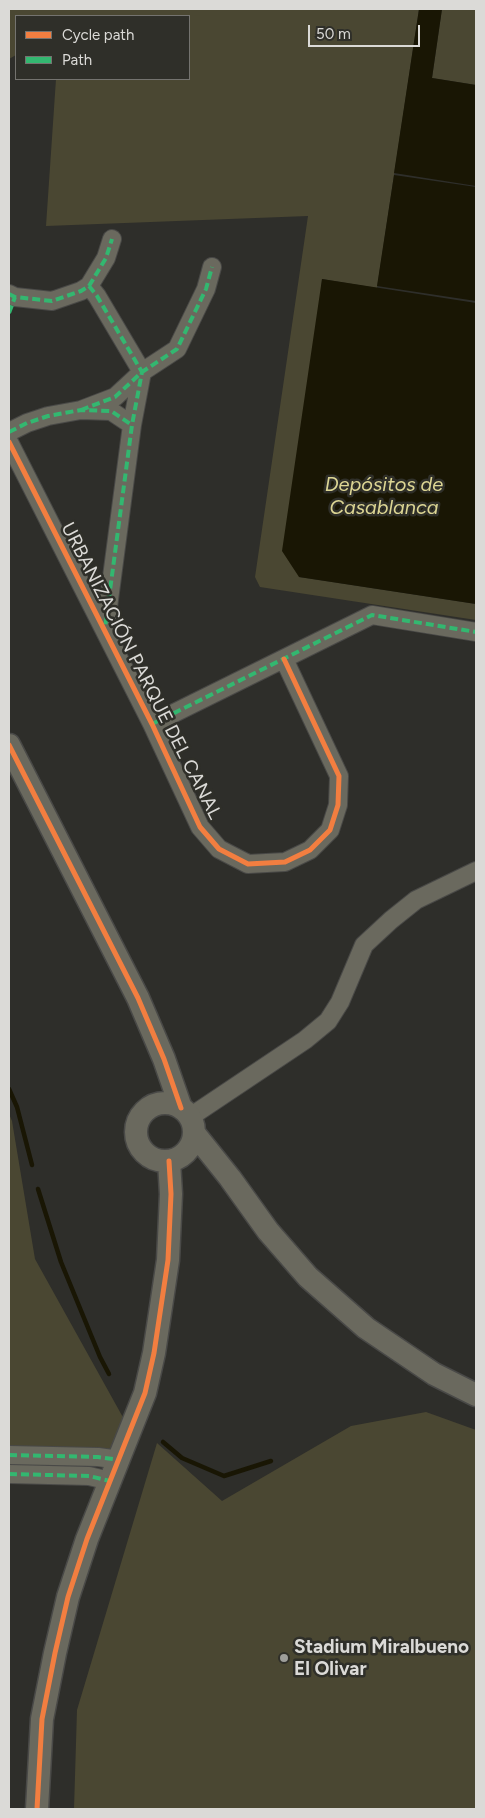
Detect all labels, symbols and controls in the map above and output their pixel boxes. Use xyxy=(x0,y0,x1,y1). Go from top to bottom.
legend xyxy=(15,15,190,80)
scale bar xyxy=(310,15,422,47)
text: 50 m xyxy=(316,25,351,43)
text: Cycle path xyxy=(62,26,134,44)
text: Path xyxy=(62,51,92,69)
water label: Depósitos de Casablanca xyxy=(325,473,443,520)
street label: URBANIZACIÓN PARQUE DEL CANAL xyxy=(56,519,226,823)
place label: Stadium Miralbueno El Olivar xyxy=(294,1636,469,1680)
marker: Stadium Miralbueno El Olivar xyxy=(278,1652,290,1664)

